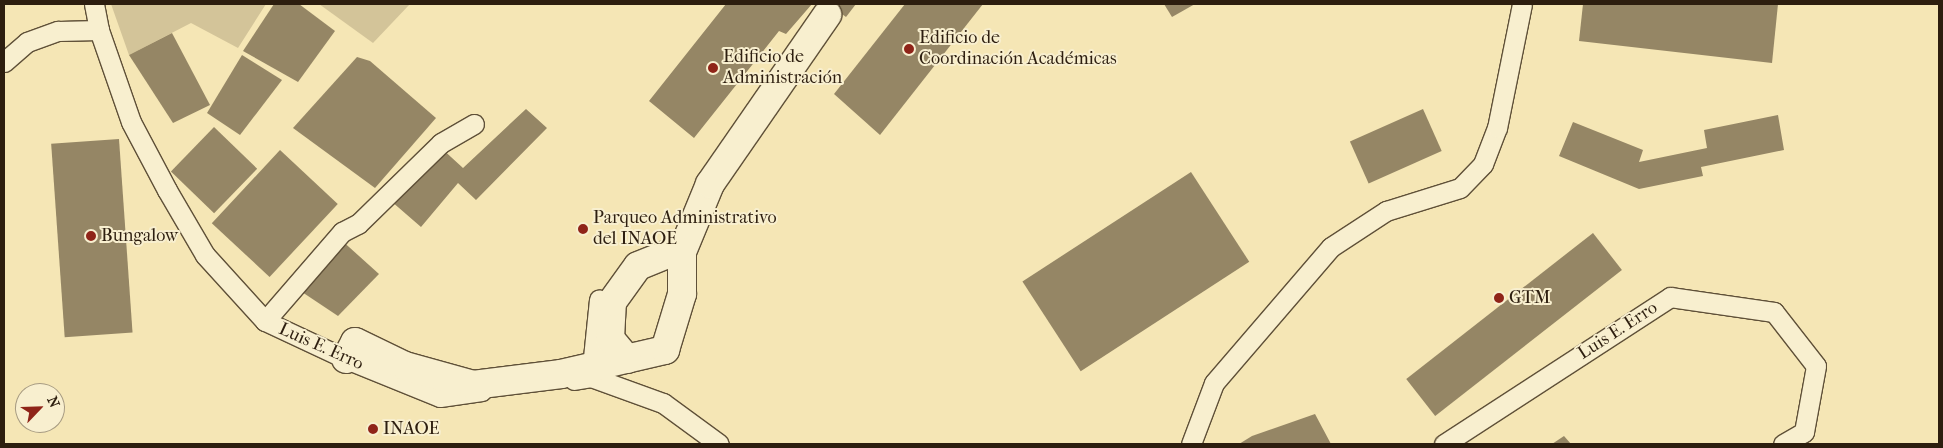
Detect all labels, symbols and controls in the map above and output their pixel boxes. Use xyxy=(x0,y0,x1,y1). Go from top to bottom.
place label: Edificio de Coordinación Académicas xyxy=(919,28,1117,70)
marker: Edificio de Coordinación Académicas xyxy=(903,43,915,55)
place label: Edificio de Administración xyxy=(723,47,842,90)
marker: Edificio de Administración xyxy=(707,62,719,74)
place label: Parqueo Administrativo del INAOE xyxy=(593,208,777,250)
marker: Parqueo Administrativo del INAOE xyxy=(577,223,589,235)
place label: Bungalow xyxy=(101,225,178,247)
marker: Bungalow xyxy=(85,230,97,242)
place label: GTM xyxy=(1509,287,1550,309)
marker: GTM xyxy=(1493,292,1505,304)
street label: Luis E. Erro xyxy=(1574,297,1662,365)
street label: Luis E. Erro xyxy=(275,319,367,375)
north arrow xyxy=(15,383,65,433)
text: N xyxy=(43,394,63,410)
place label: INAOE xyxy=(383,418,440,440)
marker: INAOE xyxy=(367,423,379,435)

